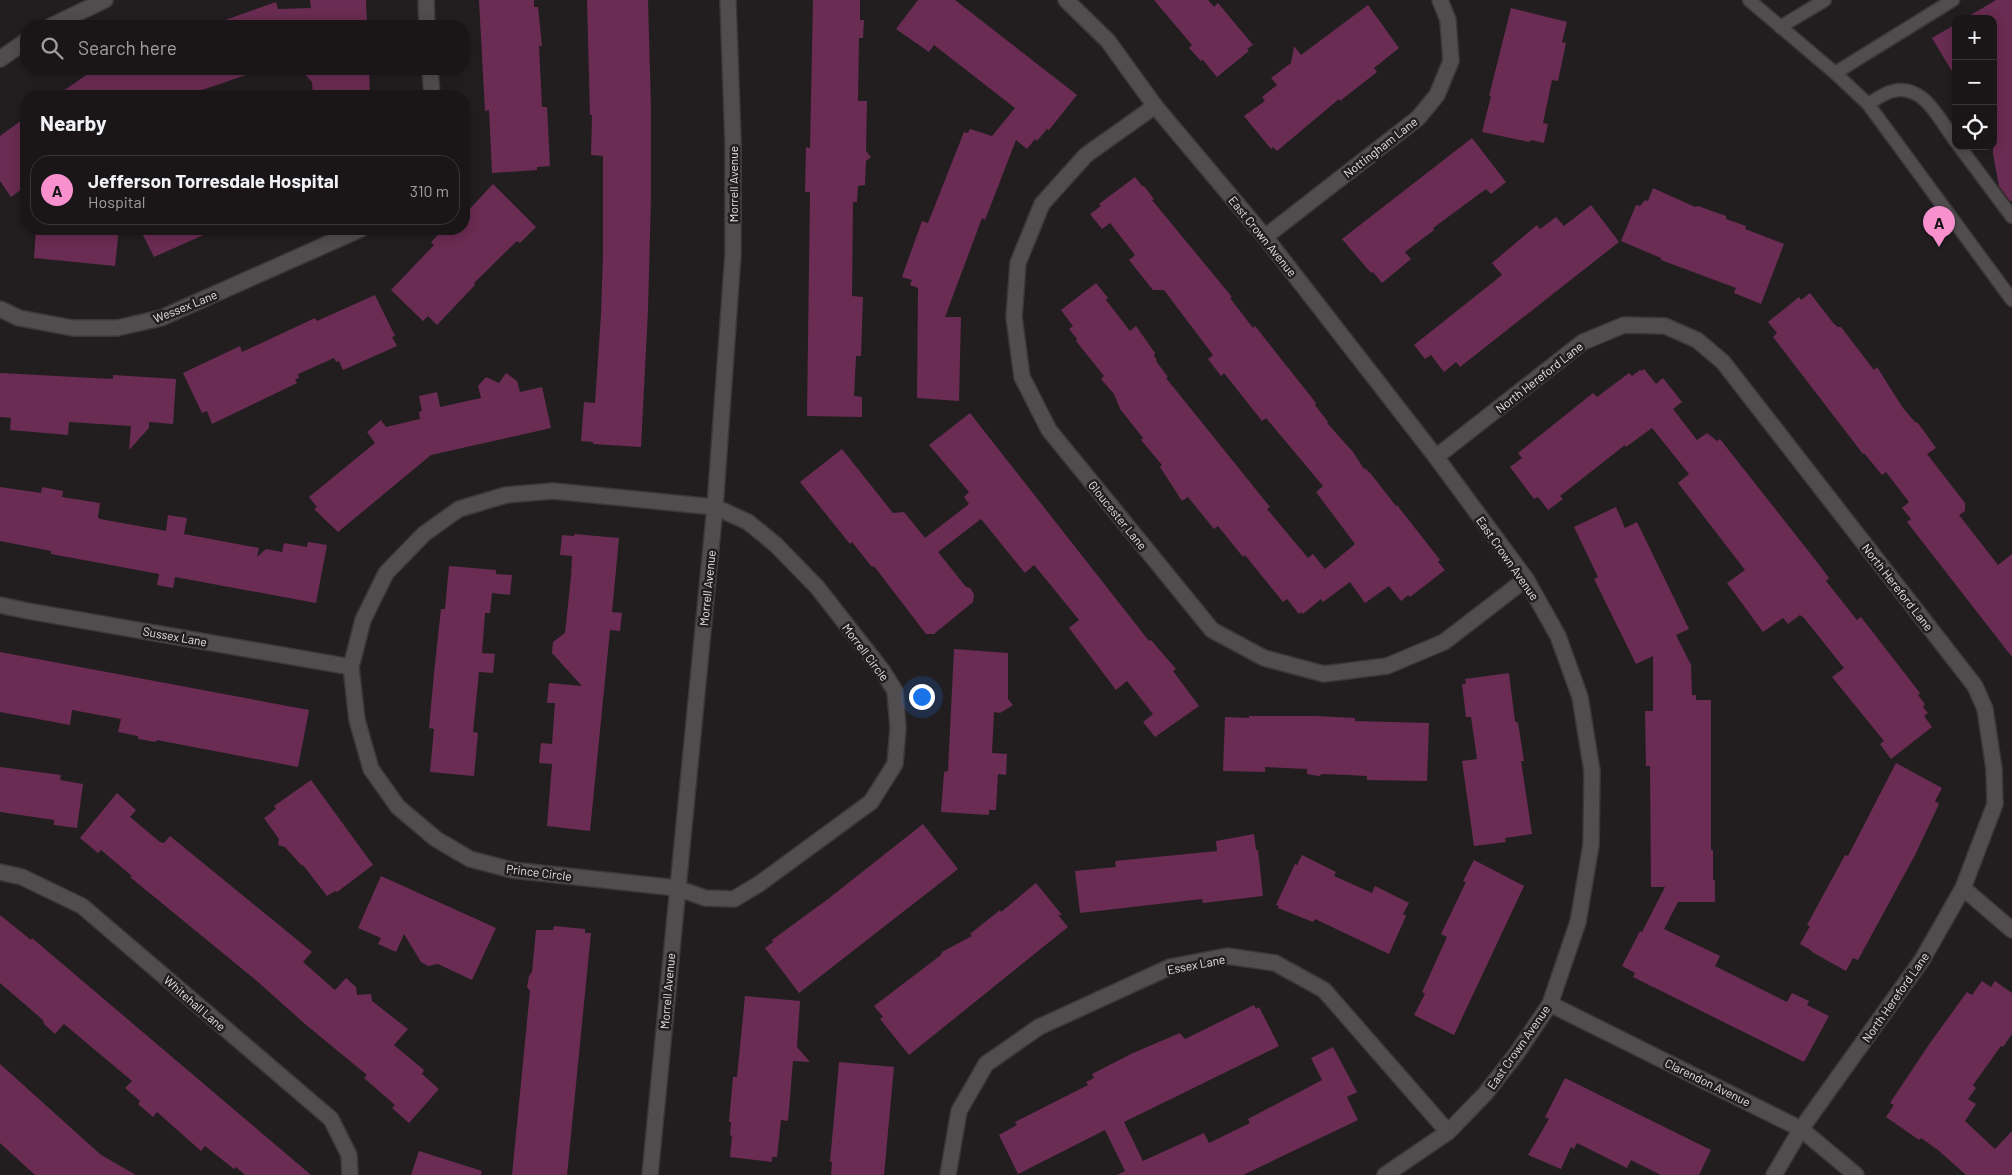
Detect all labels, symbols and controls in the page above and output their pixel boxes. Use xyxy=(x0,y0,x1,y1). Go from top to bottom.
map controls xyxy=(1952,15,1997,150)
button: + xyxy=(1952,15,1997,60)
search box xyxy=(20,20,470,75)
icon: search xyxy=(38,34,66,62)
text: Search here xyxy=(78,36,177,59)
button: − xyxy=(1952,60,1997,105)
button: locate xyxy=(1952,105,1997,150)
text: Nearby xyxy=(40,110,106,135)
street label: Nottingham Lane xyxy=(1340,114,1420,180)
street label: Morrell Avenue xyxy=(726,146,740,222)
text: Jefferson Torresdale Hospital xyxy=(88,169,339,192)
text: A xyxy=(52,181,62,200)
text: 310 m xyxy=(410,181,449,200)
text: Hospital xyxy=(88,192,145,211)
street label: East Crown Avenue xyxy=(1226,193,1300,279)
pin: A xyxy=(1923,206,1955,247)
street label: Wessex Lane xyxy=(151,287,219,325)
street label: North Hereford Lane xyxy=(1493,339,1585,415)
street label: Gloucester Lane xyxy=(1086,478,1150,552)
street label: East Crown Avenue xyxy=(1474,513,1542,603)
street label: North Hereford Lane xyxy=(1860,541,1936,633)
street label: Morrell Avenue xyxy=(696,549,718,627)
street label: Morrell Circle xyxy=(840,621,892,683)
street label: Sussex Lane xyxy=(142,623,208,649)
your location xyxy=(909,684,935,710)
street label: Prince Circle xyxy=(505,861,573,883)
street label: North Hereford Lane xyxy=(1859,949,1931,1045)
street label: Morrell Avenue xyxy=(657,952,677,1030)
street label: Essex Lane xyxy=(1166,952,1226,976)
street label: Whitehall Lane xyxy=(161,972,229,1034)
street label: East Crown Avenue xyxy=(1484,1002,1552,1092)
street label: Clarendon Avenue xyxy=(1663,1055,1753,1109)

